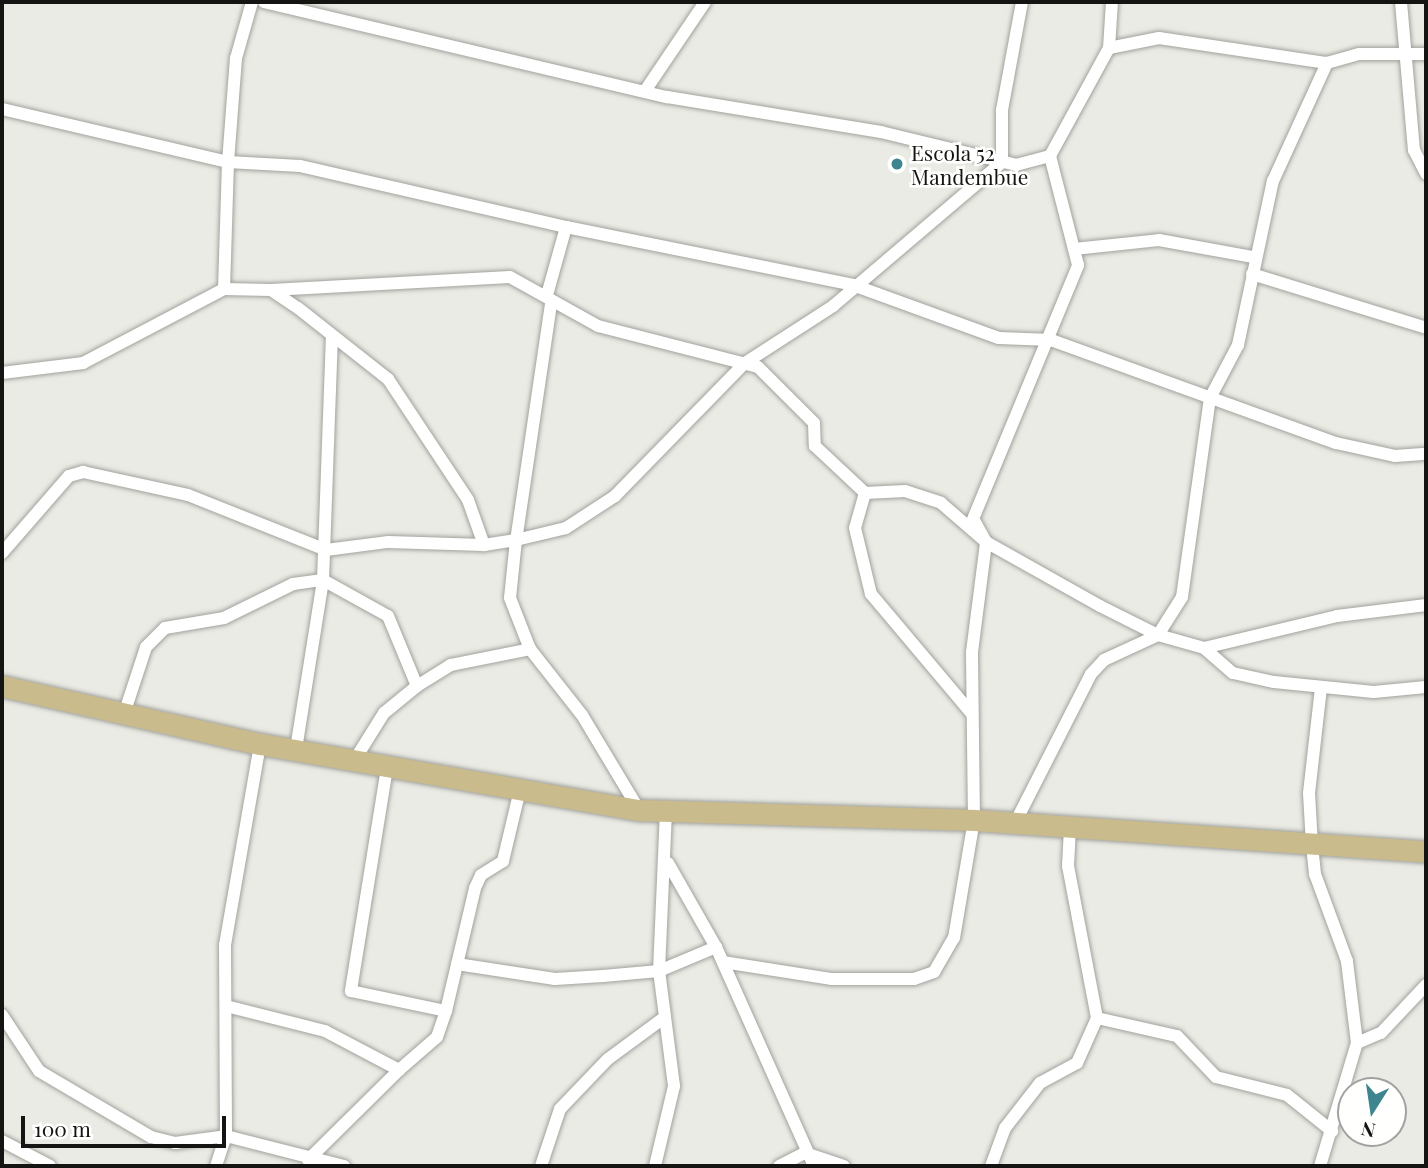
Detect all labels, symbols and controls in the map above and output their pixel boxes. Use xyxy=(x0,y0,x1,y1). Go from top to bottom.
place label: Escola 52 Mandembue xyxy=(911,139,1028,189)
marker: Escola 52 Mandembue xyxy=(889,156,905,172)
north arrow xyxy=(1337,1077,1407,1147)
scale bar xyxy=(24,1102,229,1146)
text: 100 m xyxy=(34,1114,91,1142)
text: N xyxy=(1359,1116,1377,1145)

